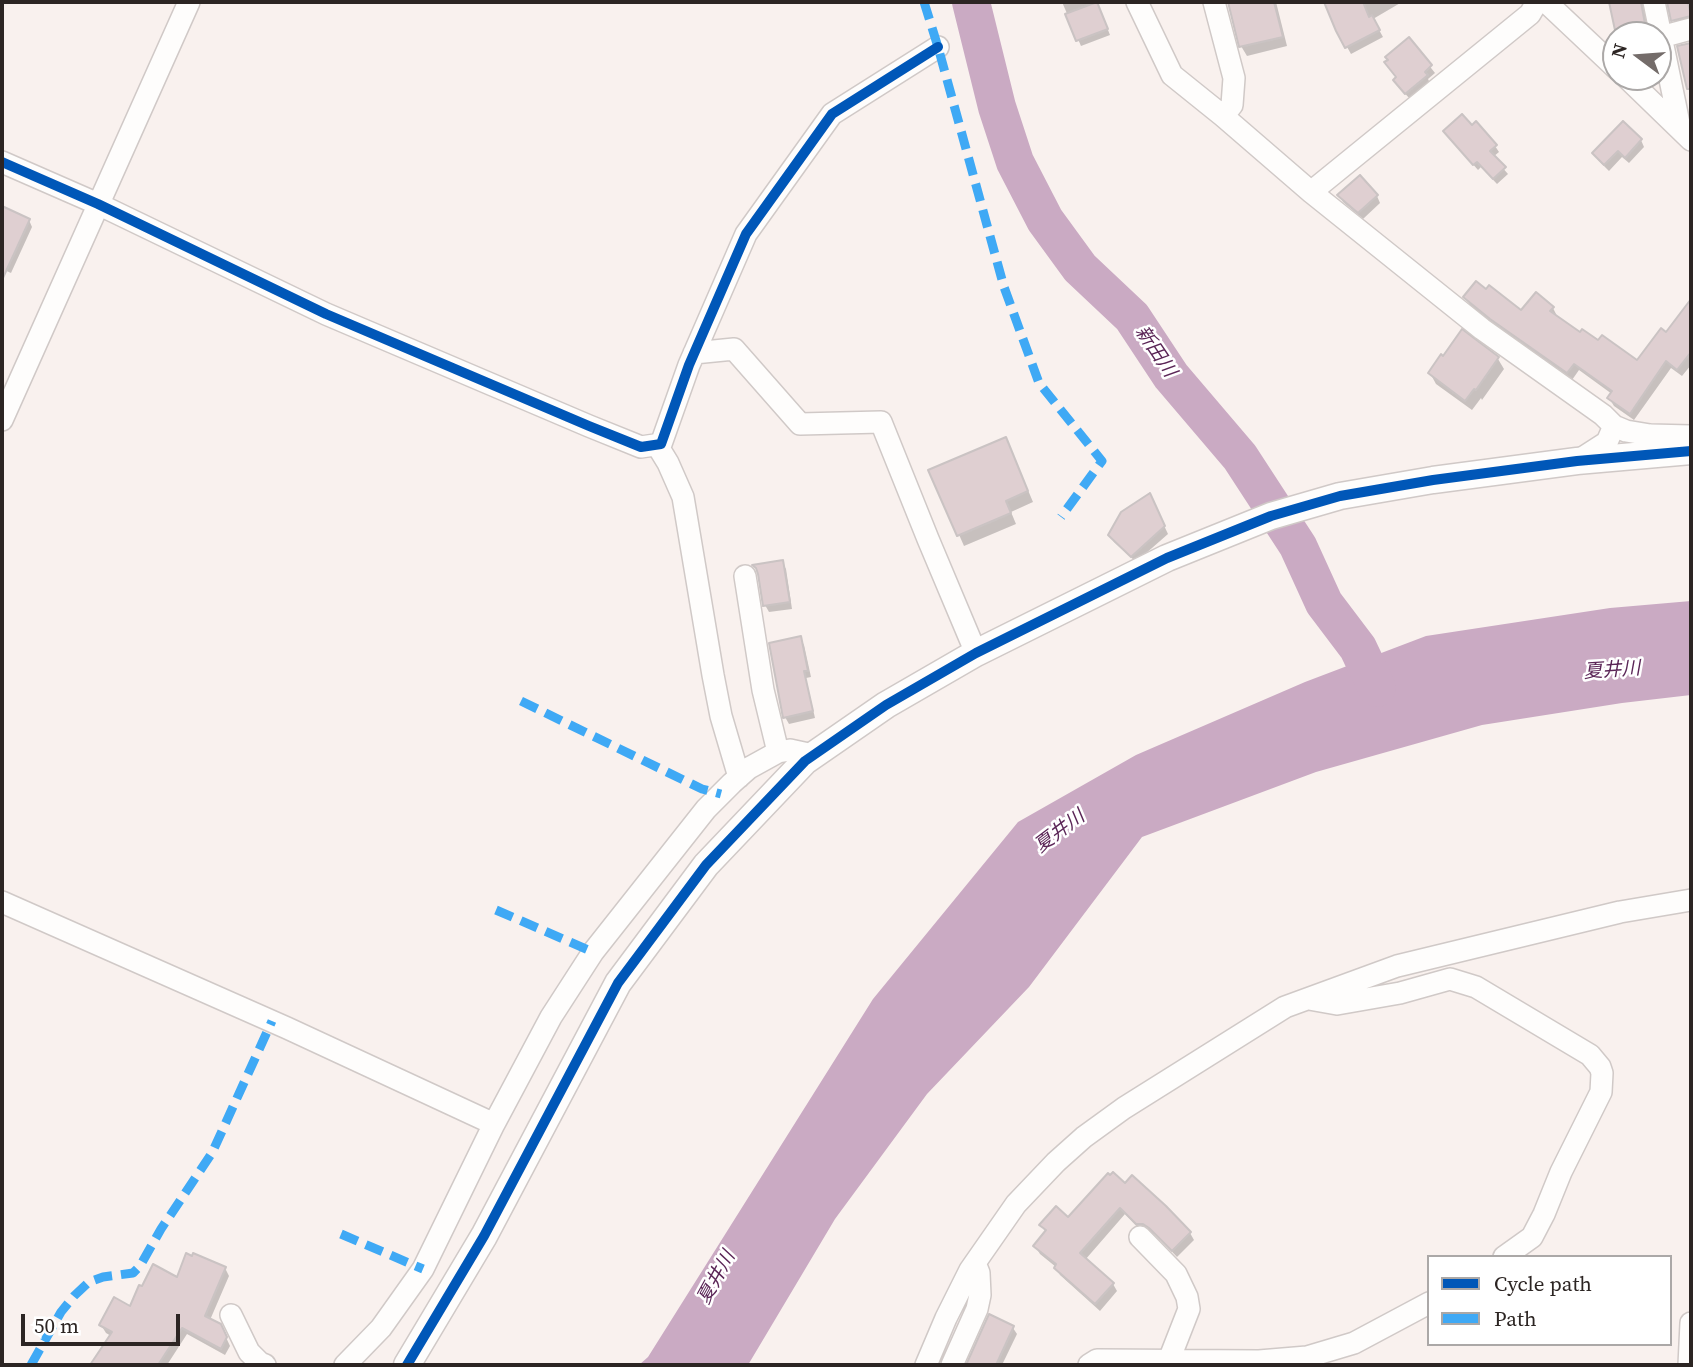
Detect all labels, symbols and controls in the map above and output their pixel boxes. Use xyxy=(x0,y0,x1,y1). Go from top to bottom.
north arrow xyxy=(1602,21,1672,91)
text: N xyxy=(1604,41,1633,61)
water label: 新田川 xyxy=(1130,322,1180,382)
water label: 夏井川 xyxy=(1583,658,1641,684)
water label: 夏井川 xyxy=(1030,806,1090,858)
water label: 夏井川 xyxy=(693,1248,741,1308)
legend xyxy=(1427,1255,1672,1346)
text: Cycle path xyxy=(1494,1269,1592,1298)
scale bar xyxy=(24,1300,184,1344)
text: Path xyxy=(1494,1304,1537,1333)
text: 50 m xyxy=(34,1311,79,1340)

